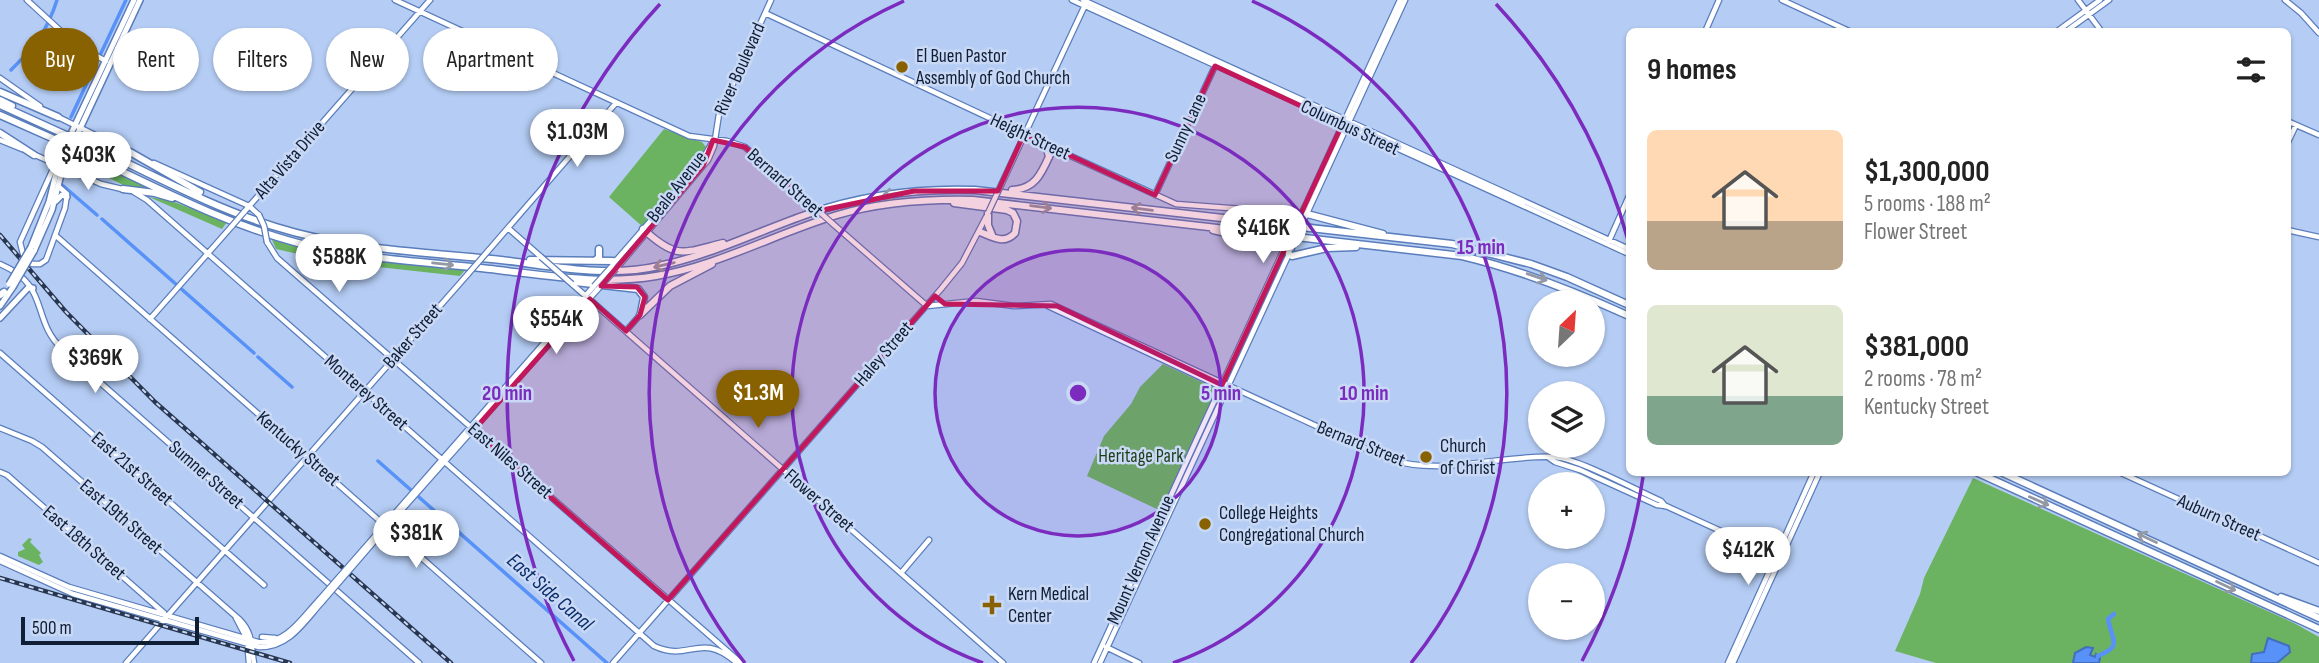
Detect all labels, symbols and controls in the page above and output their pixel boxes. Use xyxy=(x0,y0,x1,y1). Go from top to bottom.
street label: River Boulevard xyxy=(709,19,771,119)
chip: Buy xyxy=(21,28,99,91)
chip: Rent xyxy=(113,28,199,91)
chip: Filters xyxy=(213,28,312,91)
chip: New xyxy=(326,28,409,91)
chip: Apartment xyxy=(423,28,558,91)
place label: El Buen Pastor Assembly of God Church xyxy=(915,45,1070,90)
icon: filters xyxy=(2232,51,2270,89)
text: 9 homes xyxy=(1647,52,1737,88)
marker: El Buen Pastor Assembly of God Church xyxy=(894,59,910,75)
street label: Sunny Lane xyxy=(1160,90,1212,166)
street label: Columbus Street xyxy=(1297,95,1403,161)
street label: Height Street xyxy=(986,108,1074,166)
pin: $1.03M xyxy=(520,110,634,169)
street label: Alta Vista Drive xyxy=(249,116,330,205)
text: $1.03M xyxy=(546,118,608,146)
pin: $403K xyxy=(39,132,137,192)
text: $403K xyxy=(60,141,116,169)
street label: Bernard Street xyxy=(742,144,828,222)
street label: Beale Avenue xyxy=(642,147,712,227)
text: $1,300,000 xyxy=(1864,154,1990,190)
icon: home xyxy=(1703,158,1787,242)
one-way arrow xyxy=(882,187,904,200)
text: 5 rooms · 188 m² xyxy=(1864,190,1991,218)
one-way arrow xyxy=(1029,200,1052,213)
one-way arrow xyxy=(1131,202,1153,215)
pin: $416K xyxy=(1214,205,1312,265)
text: $416K xyxy=(1236,214,1290,242)
text: Flower Street xyxy=(1864,218,1967,246)
pin: $588K xyxy=(290,234,388,294)
text: 15 min xyxy=(1457,235,1505,260)
text: $588K xyxy=(312,243,366,271)
one-way arrow xyxy=(431,257,453,270)
one-way arrow xyxy=(654,259,676,272)
one-way arrow xyxy=(1525,272,1547,284)
north arrow xyxy=(1528,290,1605,368)
map controls xyxy=(1528,290,1605,640)
pin: $554K xyxy=(507,296,605,356)
street label: Baker Street xyxy=(378,298,448,373)
text: $554K xyxy=(529,305,583,333)
street label: Haley Street xyxy=(850,317,919,391)
text: $381,000 xyxy=(1864,329,1969,365)
icon: home xyxy=(1703,333,1787,417)
pin: $369K xyxy=(46,336,144,395)
text: $369K xyxy=(67,344,123,372)
street label: Monterey Street xyxy=(319,350,413,436)
text: 2 rooms · 78 m² xyxy=(1864,365,1982,393)
pin: $1.3M xyxy=(709,370,807,430)
text: $1.3M xyxy=(732,379,784,407)
text: 20 min xyxy=(482,381,532,406)
centre of rings xyxy=(1066,381,1090,405)
text: 5 min xyxy=(1201,381,1241,406)
text: 10 min xyxy=(1339,381,1389,406)
button: layers xyxy=(1528,381,1605,458)
text: Kentucky Street xyxy=(1864,393,1989,421)
street label: Kentucky Street xyxy=(252,406,345,492)
street label: Bernard Street xyxy=(1313,416,1409,472)
street label: East Niles Street xyxy=(463,418,557,504)
street label: East 21st Street xyxy=(86,427,178,511)
place label: Church of Christ xyxy=(1440,435,1495,480)
street label: Sumner Street xyxy=(164,436,249,514)
park label: Heritage Park xyxy=(1098,445,1184,468)
marker: Church of Christ xyxy=(1418,449,1434,465)
street label: Flower Street xyxy=(779,464,859,538)
button: + xyxy=(1528,472,1605,549)
street label: East 19th Street xyxy=(75,475,167,560)
street label: Auburn Street xyxy=(2173,489,2264,547)
street label: Mount Vernon Avenue xyxy=(1102,492,1180,628)
one-way arrow xyxy=(2027,495,2049,508)
street label: East 18th Street xyxy=(38,501,130,585)
place label: College Heights Congregational Church xyxy=(1219,502,1364,547)
pin: $381K xyxy=(367,510,465,570)
marker: College Heights Congregational Church xyxy=(1197,516,1213,532)
text: $381K xyxy=(389,519,443,547)
pin: $412K xyxy=(1699,528,1797,587)
one-way arrow xyxy=(2137,531,2158,545)
text: $412K xyxy=(1721,536,1775,564)
water label: East Side Canal xyxy=(502,548,599,637)
button: − xyxy=(1528,563,1605,640)
one-way arrow xyxy=(2215,580,2236,593)
place label: Kern Medical Center xyxy=(1008,583,1089,628)
marker: Kern Medical Center xyxy=(982,595,1002,615)
scale bar xyxy=(21,614,200,646)
text: 500 m xyxy=(32,617,72,640)

